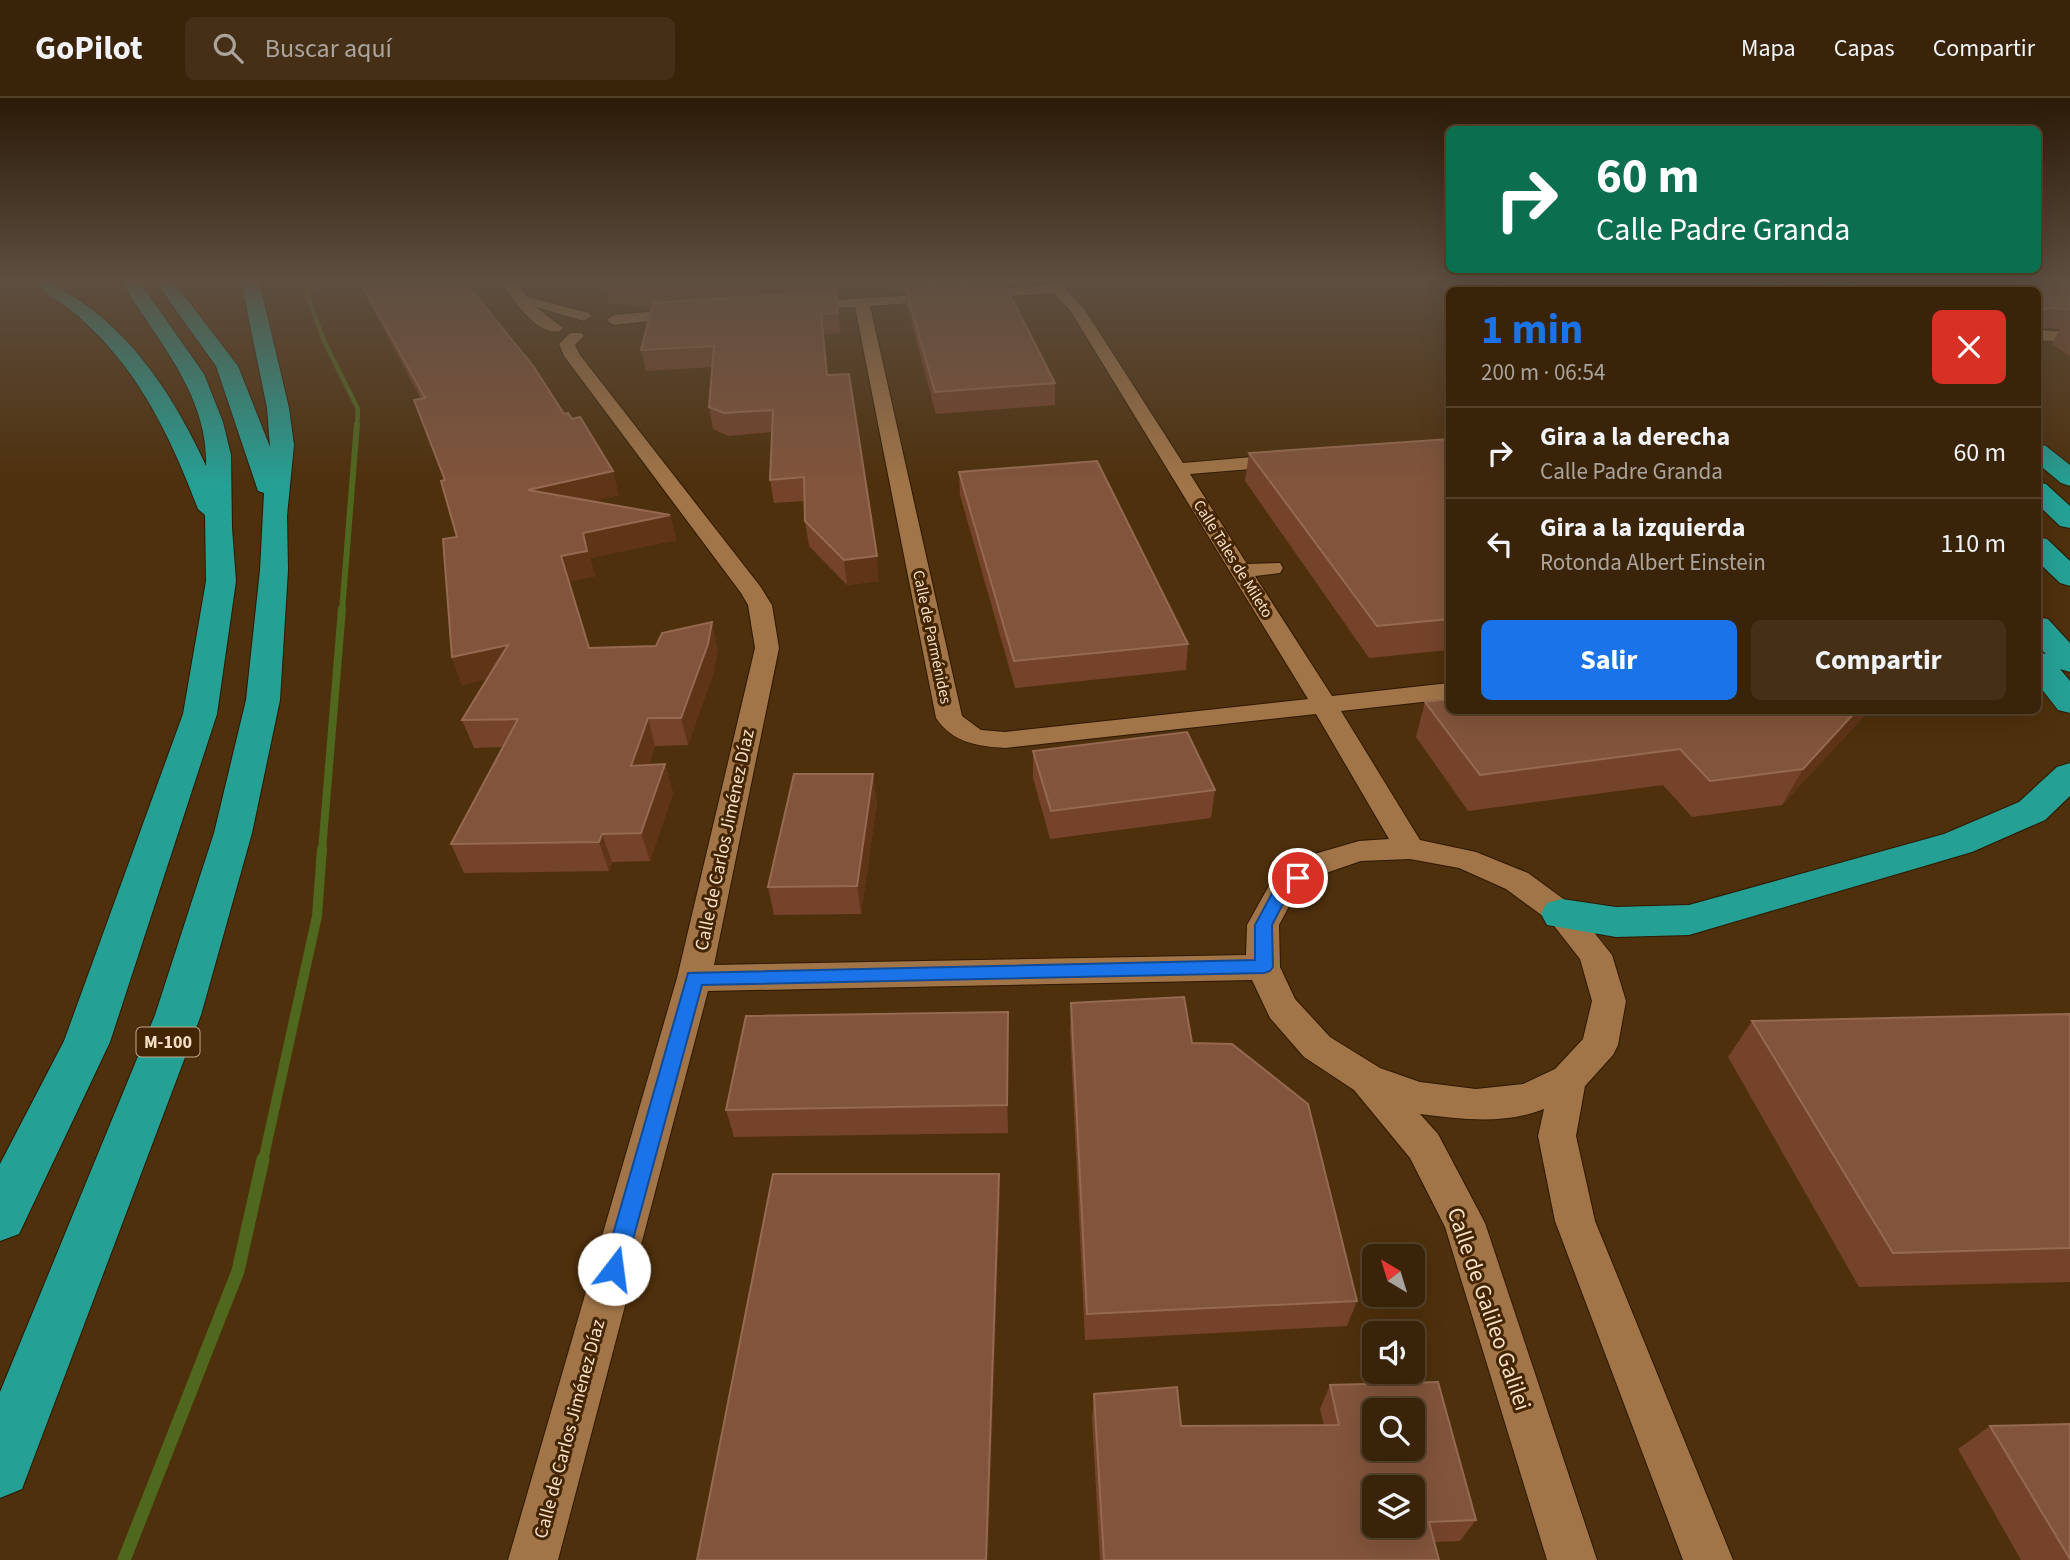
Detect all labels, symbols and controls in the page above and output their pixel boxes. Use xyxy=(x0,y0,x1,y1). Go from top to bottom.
search box xyxy=(185,17,675,80)
text: GoPilot xyxy=(35,25,143,72)
icon: search xyxy=(209,29,247,67)
text: Buscar aquí xyxy=(265,30,392,67)
text: Mapa xyxy=(1741,31,1796,66)
text: Capas xyxy=(1834,31,1895,66)
text: Compartir xyxy=(1933,31,2035,66)
text: 60 m xyxy=(1596,142,1700,212)
icon: right xyxy=(1481,154,1572,245)
text: Calle Padre Granda xyxy=(1596,207,1850,253)
text: 1 min xyxy=(1481,300,1583,360)
button: close xyxy=(1932,310,2006,384)
text: 200 m · 06:54 xyxy=(1481,356,1605,389)
text: Gira a la derecha xyxy=(1540,418,1730,455)
icon: right xyxy=(1481,434,1519,472)
text: 60 m xyxy=(1953,434,2006,471)
text: Calle Padre Granda xyxy=(1540,455,1723,488)
street label: Calle Tales de Mileto xyxy=(1188,496,1278,622)
text: Gira a la izquierda xyxy=(1540,509,1745,546)
icon: left xyxy=(1481,525,1519,563)
text: 110 m xyxy=(1940,525,2006,562)
text: Rotonda Albert Einstein xyxy=(1540,546,1766,579)
street label: Calle de Parménides xyxy=(907,568,957,706)
button: Salir xyxy=(1481,620,1737,700)
button: Compartir xyxy=(1751,620,2006,700)
street label: Calle de Carlos Jiménez Díaz xyxy=(688,727,762,953)
pin xyxy=(1268,848,1328,908)
icon: arrive xyxy=(1279,859,1317,897)
road number: M-100 xyxy=(136,1028,200,1057)
street label: Calle de Galileo Galilei xyxy=(1439,1203,1539,1415)
position arrow xyxy=(577,1232,651,1306)
north arrow xyxy=(1362,1244,1424,1307)
map controls xyxy=(1362,1244,1425,1538)
street label: Calle de Carlos Jiménez Díaz xyxy=(528,1317,612,1541)
button: sound xyxy=(1362,1321,1425,1384)
button: search xyxy=(1362,1398,1425,1461)
button: layers xyxy=(1362,1475,1425,1538)

